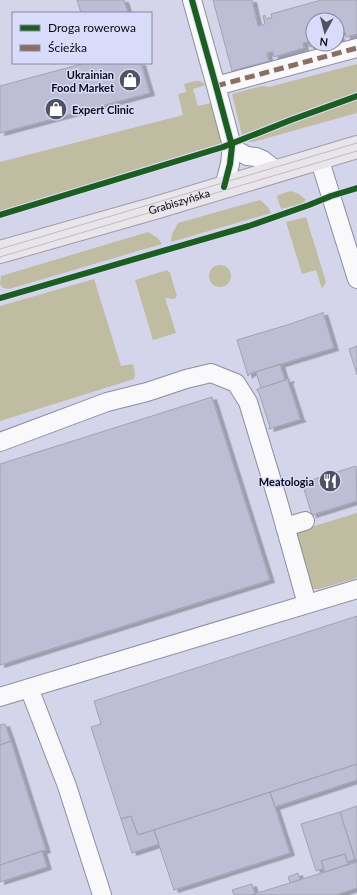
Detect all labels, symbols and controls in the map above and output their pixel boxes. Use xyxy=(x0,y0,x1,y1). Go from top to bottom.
legend xyxy=(12,12,152,64)
north arrow xyxy=(305,12,345,52)
text: Droga rowerowa xyxy=(48,20,136,35)
text: N xyxy=(319,35,329,49)
text: Ścieżka xyxy=(48,40,87,55)
shop icon: Ukrainian Food Market xyxy=(117,67,143,93)
place label: Ukrainian Food Market xyxy=(51,68,115,94)
shop icon: Expert Clinic xyxy=(43,96,69,122)
place label: Expert Clinic xyxy=(72,103,135,116)
street label: Grabiszyńska xyxy=(147,185,211,216)
restaurant icon: Meatologia xyxy=(317,468,343,494)
place label: Meatologia xyxy=(259,475,314,488)

